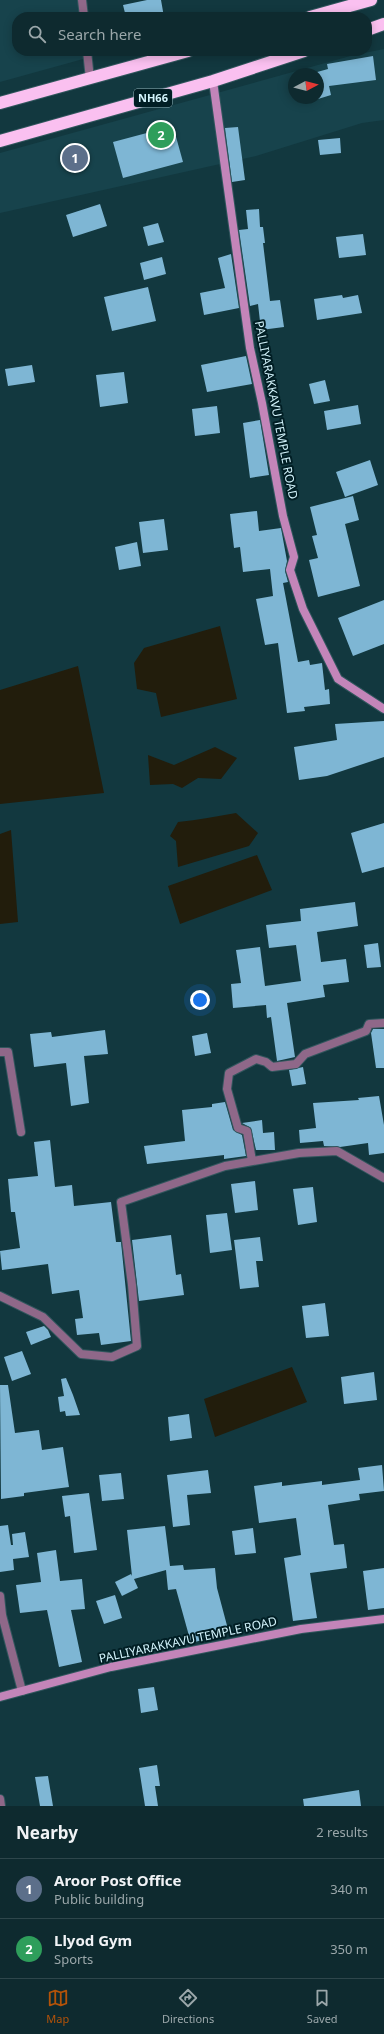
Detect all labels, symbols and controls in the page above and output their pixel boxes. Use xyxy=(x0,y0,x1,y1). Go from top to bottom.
search box xyxy=(12,12,372,56)
icon: search xyxy=(26,23,48,45)
text: Search here xyxy=(58,24,141,44)
north arrow xyxy=(288,68,324,104)
road number: NH66 xyxy=(134,89,172,107)
pin: 2 xyxy=(148,120,174,150)
pin: 1 xyxy=(62,143,88,173)
street label: PALLIYARAKKAVU TEMPLE ROAD xyxy=(251,319,302,501)
your location xyxy=(190,990,210,1010)
street label: PALLIYARAKKAVU TEMPLE ROAD xyxy=(97,1612,279,1667)
text: Nearby xyxy=(16,1821,78,1844)
text: 2 results xyxy=(316,1823,368,1841)
text: Aroor Post Office xyxy=(54,1870,181,1890)
text: 1 xyxy=(25,1880,33,1898)
text: 340 m xyxy=(330,1880,368,1898)
text: Public building xyxy=(54,1890,144,1908)
text: Llyod Gym xyxy=(54,1930,132,1950)
text: 2 xyxy=(25,1940,33,1958)
text: 350 m xyxy=(330,1940,368,1958)
text: Sports xyxy=(54,1950,93,1968)
tab: Map xyxy=(46,1987,69,2026)
tab: Directions xyxy=(162,1987,214,2026)
tab: Saved xyxy=(307,1987,338,2026)

